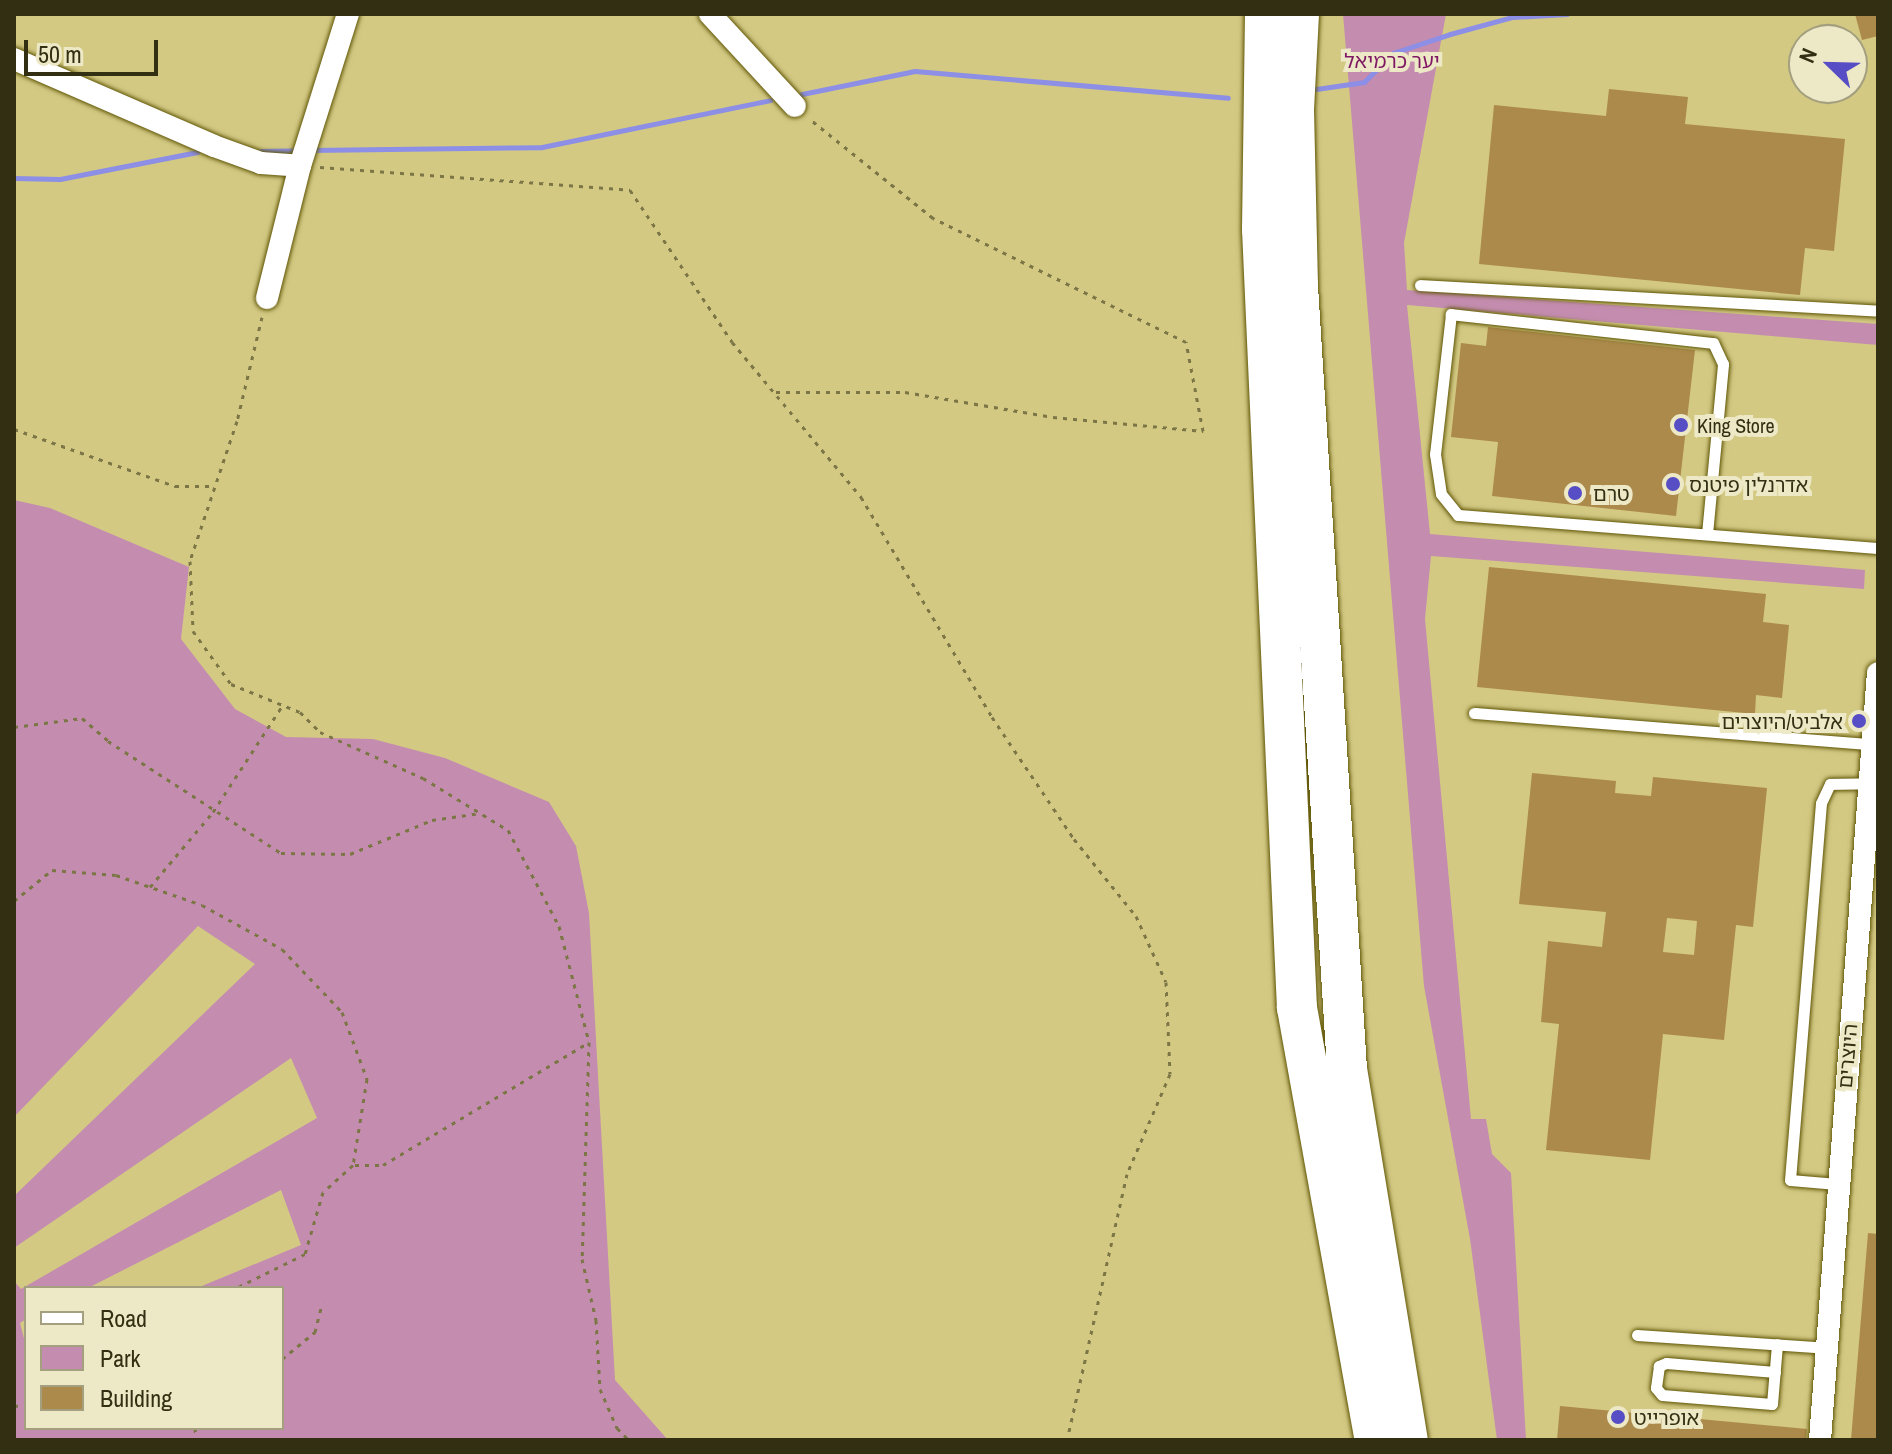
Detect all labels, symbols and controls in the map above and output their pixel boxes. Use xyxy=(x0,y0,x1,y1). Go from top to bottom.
scale bar xyxy=(28,24,162,74)
north arrow xyxy=(1788,24,1868,104)
text: 50 m xyxy=(38,38,82,70)
text: N xyxy=(1791,44,1824,67)
park label: יער כרמיאל xyxy=(1344,48,1440,72)
place label: King Store xyxy=(1697,413,1774,437)
marker: King Store xyxy=(1672,416,1690,434)
place label: אדרנלין פיטנס xyxy=(1689,472,1808,496)
marker: אדרנלין פיטנס xyxy=(1664,475,1682,493)
place label: טרם xyxy=(1593,481,1630,505)
marker: טרם xyxy=(1564,482,1586,504)
place label: אלביט/היוצרים xyxy=(1721,709,1843,733)
marker: אלביט/היוצרים xyxy=(1850,712,1868,730)
street label: היוצרים xyxy=(1832,1023,1862,1089)
legend xyxy=(24,1286,284,1430)
text: Road xyxy=(100,1302,147,1334)
text: Park xyxy=(100,1342,140,1374)
text: Building xyxy=(100,1382,172,1414)
place label: אופרייט xyxy=(1634,1405,1699,1429)
marker: אופרייט xyxy=(1609,1408,1627,1426)

